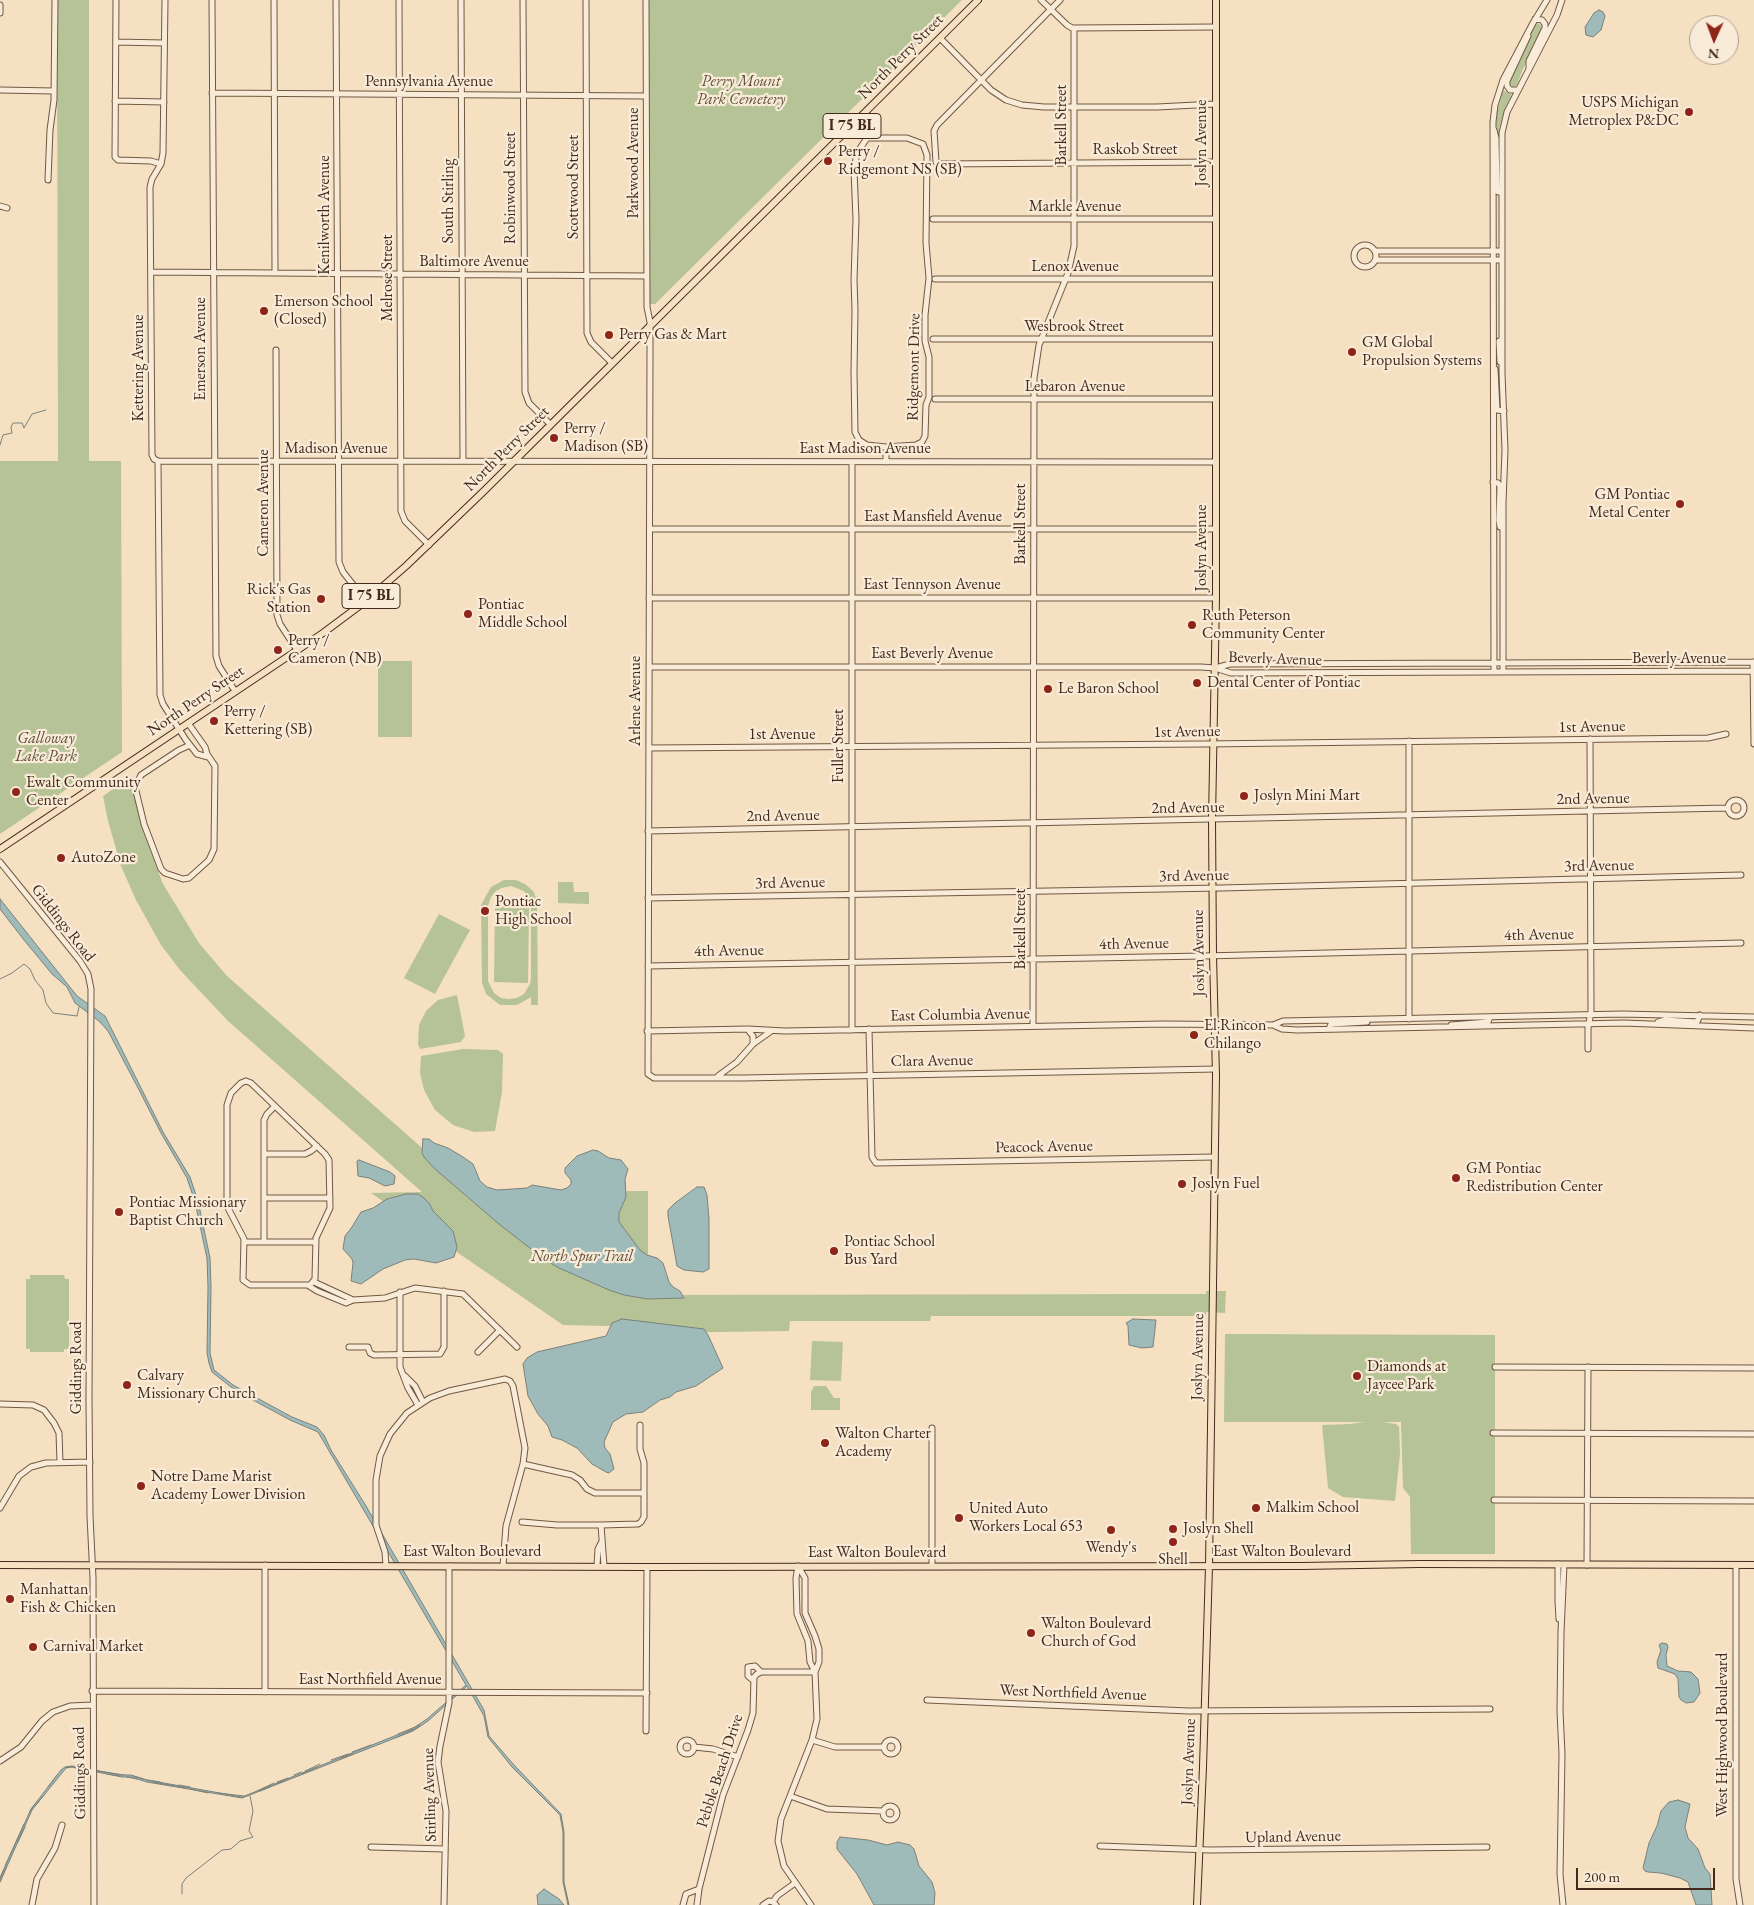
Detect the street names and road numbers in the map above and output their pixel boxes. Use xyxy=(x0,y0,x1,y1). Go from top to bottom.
street label: North Perry Street xyxy=(854,10,948,104)
street label: Pennsylvania Avenue xyxy=(365,72,493,92)
street label: Barkell Street xyxy=(1052,85,1072,165)
street label: Joslyn Avenue xyxy=(1192,100,1212,186)
street label: Parkwood Avenue xyxy=(624,108,644,218)
road number: I 75 BL xyxy=(823,114,881,138)
street label: Robinwood Street xyxy=(501,132,521,244)
street label: Scottwood Street xyxy=(564,135,584,239)
street label: Raskob Street xyxy=(1093,140,1177,160)
street label: Kenilworth Avenue xyxy=(315,155,335,275)
street label: South Stirling xyxy=(439,158,459,244)
street label: Markle Avenue xyxy=(1029,197,1121,217)
street label: Melrose Street xyxy=(378,234,398,322)
street label: Baltimore Avenue xyxy=(419,252,529,272)
street label: Lenox Avenue xyxy=(1031,257,1119,277)
street label: Emerson Avenue xyxy=(191,297,211,401)
street label: Ridgemont Drive xyxy=(903,313,925,421)
street label: Kettering Avenue xyxy=(129,314,149,422)
street label: Wesbrook Street xyxy=(1024,317,1124,337)
street label: Lebaron Avenue xyxy=(1025,377,1125,397)
street label: North Perry Street xyxy=(460,402,554,496)
street label: Madison Avenue xyxy=(284,439,388,459)
street label: East Madison Avenue xyxy=(799,439,931,459)
street label: Cameron Avenue xyxy=(254,449,274,557)
street label: Barkell Street xyxy=(1011,484,1031,564)
street label: Joslyn Avenue xyxy=(1192,505,1212,591)
street label: East Mansfield Avenue xyxy=(864,507,1002,527)
street label: East Tennyson Avenue xyxy=(863,575,1001,595)
road number: I 75 BL xyxy=(342,584,400,608)
street label: East Beverly Avenue xyxy=(871,644,993,664)
street label: Beverly Avenue xyxy=(1228,648,1322,670)
street label: Beverly Avenue xyxy=(1632,649,1726,669)
street label: Arlene Avenue xyxy=(626,656,646,746)
street label: North Perry Street xyxy=(144,662,248,740)
street label: Fuller Street xyxy=(829,709,849,783)
street label: 1st Avenue xyxy=(1558,717,1626,737)
street label: 1st Avenue xyxy=(1153,722,1221,742)
street label: 1st Avenue xyxy=(749,725,815,745)
street label: 2nd Avenue xyxy=(1556,789,1630,809)
street label: 2nd Avenue xyxy=(1151,798,1225,818)
street label: 2nd Avenue xyxy=(746,806,820,826)
street label: 3rd Avenue xyxy=(1564,856,1634,876)
street label: 3rd Avenue xyxy=(1159,866,1229,886)
street label: 3rd Avenue xyxy=(755,873,825,893)
street label: Giddings Road xyxy=(27,880,99,966)
street label: Barkell Street xyxy=(1011,889,1031,969)
street label: Joslyn Avenue xyxy=(1189,909,1209,997)
street label: 4th Avenue xyxy=(1504,925,1574,945)
street label: 4th Avenue xyxy=(1099,934,1169,954)
street label: 4th Avenue xyxy=(694,941,764,961)
street label: East Columbia Avenue xyxy=(890,1004,1030,1026)
street label: Clara Avenue xyxy=(891,1051,973,1071)
street label: Peacock Avenue xyxy=(995,1137,1093,1157)
street label: Joslyn Avenue xyxy=(1188,1313,1208,1401)
street label: Giddings Road xyxy=(67,1322,87,1414)
street label: East Walton Boulevard xyxy=(403,1542,541,1562)
street label: East Walton Boulevard xyxy=(1213,1542,1351,1562)
street label: East Walton Boulevard xyxy=(808,1543,946,1563)
street label: West Highwood Boulevard xyxy=(1713,1653,1733,1817)
street label: East Northfield Avenue xyxy=(298,1670,442,1690)
street label: West Northfield Avenue xyxy=(999,1681,1147,1705)
street label: Pebble Beach Drive xyxy=(693,1712,747,1830)
street label: Joslyn Avenue xyxy=(1178,1718,1200,1806)
street label: Giddings Road xyxy=(70,1726,90,1820)
street label: Stirling Avenue xyxy=(419,1748,441,1842)
street label: Upland Avenue xyxy=(1245,1827,1341,1847)

